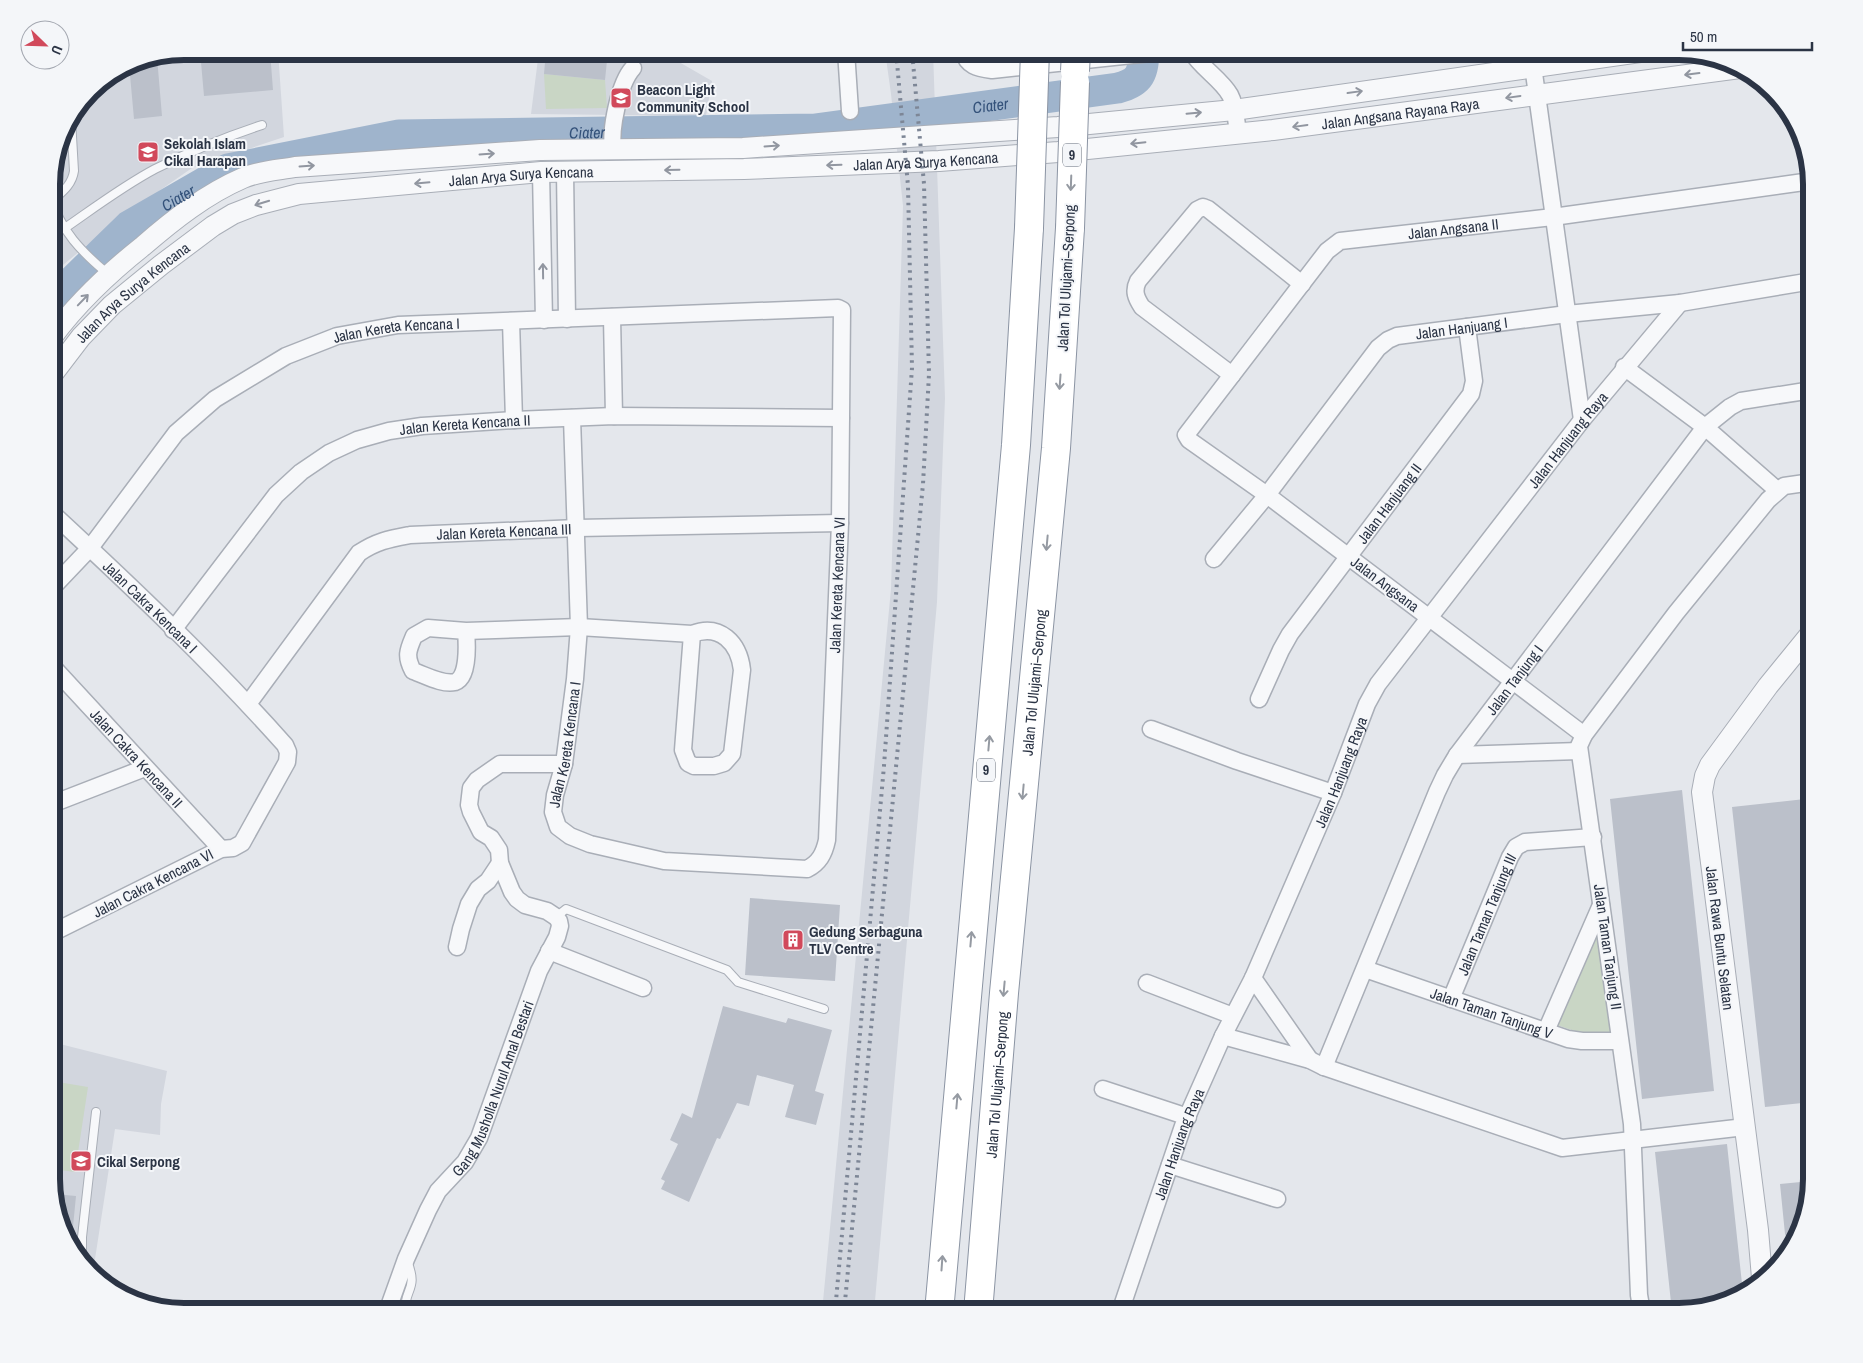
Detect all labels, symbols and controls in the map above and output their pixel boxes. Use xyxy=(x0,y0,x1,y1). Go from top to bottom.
north arrow xyxy=(20,20,70,70)
scale bar xyxy=(1683,20,1812,52)
text: 50 m xyxy=(1690,26,1717,47)
text: U xyxy=(47,43,67,57)
one-way arrow xyxy=(1684,69,1700,79)
place label: Beacon Light Community School xyxy=(637,79,749,117)
school or university icon: Beacon Light Community School xyxy=(609,86,633,110)
one-way arrow xyxy=(1346,87,1362,97)
water label: Ciater xyxy=(971,92,1010,119)
street label: Jalan Angsana Rayana Raya xyxy=(1320,92,1480,134)
one-way arrow xyxy=(1505,92,1521,102)
one-way arrow xyxy=(1185,109,1201,118)
water label: Ciater xyxy=(569,121,606,144)
one-way arrow xyxy=(1292,121,1308,131)
place label: Sekolah Islam Cikal Harapan xyxy=(164,133,246,171)
one-way arrow xyxy=(1131,139,1147,148)
school or university icon: Sekolah Islam Cikal Harapan xyxy=(136,140,160,164)
one-way arrow xyxy=(763,142,779,151)
road number: 9 xyxy=(1063,144,1081,166)
street label: Jalan Arya Surya Kencana xyxy=(853,146,999,175)
one-way arrow xyxy=(479,149,495,159)
street label: Jalan Arya Surya Kencana xyxy=(448,161,594,191)
one-way arrow xyxy=(827,161,843,170)
one-way arrow xyxy=(299,162,315,171)
one-way arrow xyxy=(664,165,680,175)
one-way arrow xyxy=(1067,175,1076,191)
one-way arrow xyxy=(415,178,431,187)
water label: Ciater xyxy=(157,179,200,216)
one-way arrow xyxy=(254,199,270,209)
street label: Jalan Tol Ulujami–Serpong xyxy=(1052,204,1080,352)
street label: Jalan Angsana II xyxy=(1407,213,1500,244)
street label: Jalan Arya Surya Kencana xyxy=(70,237,194,347)
one-way arrow xyxy=(538,264,548,280)
one-way arrow xyxy=(77,293,89,306)
street label: Jalan Hanjuang I xyxy=(1414,311,1509,344)
street label: Jalan Kereta Kencana I xyxy=(329,312,460,347)
one-way arrow xyxy=(1056,373,1065,389)
street label: Jalan Hanjuang Raya xyxy=(1523,387,1612,492)
street label: Jalan Kereta Kencana II xyxy=(398,409,531,440)
street label: Jalan Hanjuang II xyxy=(1351,459,1426,548)
street label: Jalan Kereta Kencana VI xyxy=(824,517,850,653)
street label: Jalan Kereta Kencana III xyxy=(436,518,572,544)
one-way arrow xyxy=(1042,535,1052,551)
street label: Jalan Angsana xyxy=(1346,551,1424,617)
street label: Jalan Cakra Kencana I xyxy=(99,556,203,657)
street label: Jalan Tol Ulujami–Serpong xyxy=(1016,608,1051,757)
street label: Jalan Tanjung I xyxy=(1481,640,1547,719)
street label: Jalan Kereta Kencana I xyxy=(543,680,585,809)
street label: Jalan Cakra Kencana II xyxy=(86,704,188,812)
street label: Jalan Hanjuang Raya xyxy=(1309,713,1372,831)
one-way arrow xyxy=(984,735,994,751)
road number: 9 xyxy=(977,758,995,782)
one-way arrow xyxy=(1018,784,1028,800)
street label: Jalan Cakra Kencana VI xyxy=(89,844,217,922)
street label: Jalan Taman Tanjung III xyxy=(1452,849,1521,978)
street label: Jalan Rawa Buntu Selatan xyxy=(1701,865,1739,1011)
street label: Jalan Taman Tanjung II xyxy=(1589,883,1627,1011)
place label: Gedung Serbaguna TLV Centre xyxy=(809,921,923,959)
building icon: Gedung Serbaguna TLV Centre xyxy=(781,928,805,952)
one-way arrow xyxy=(966,932,976,948)
one-way arrow xyxy=(999,981,1009,997)
street label: Jalan Taman Tanjung V xyxy=(1428,982,1556,1044)
street label: Gang Musholla Nurul Amal Bestari xyxy=(447,997,538,1181)
street label: Jalan Tol Ulujami–Serpong xyxy=(980,1011,1013,1159)
street label: Jalan Hanjuang Raya xyxy=(1148,1085,1209,1203)
one-way arrow xyxy=(952,1094,961,1110)
school or university icon: Cikal Serpong xyxy=(69,1149,93,1173)
place label: Cikal Serpong xyxy=(97,1151,180,1172)
one-way arrow xyxy=(938,1255,947,1271)

